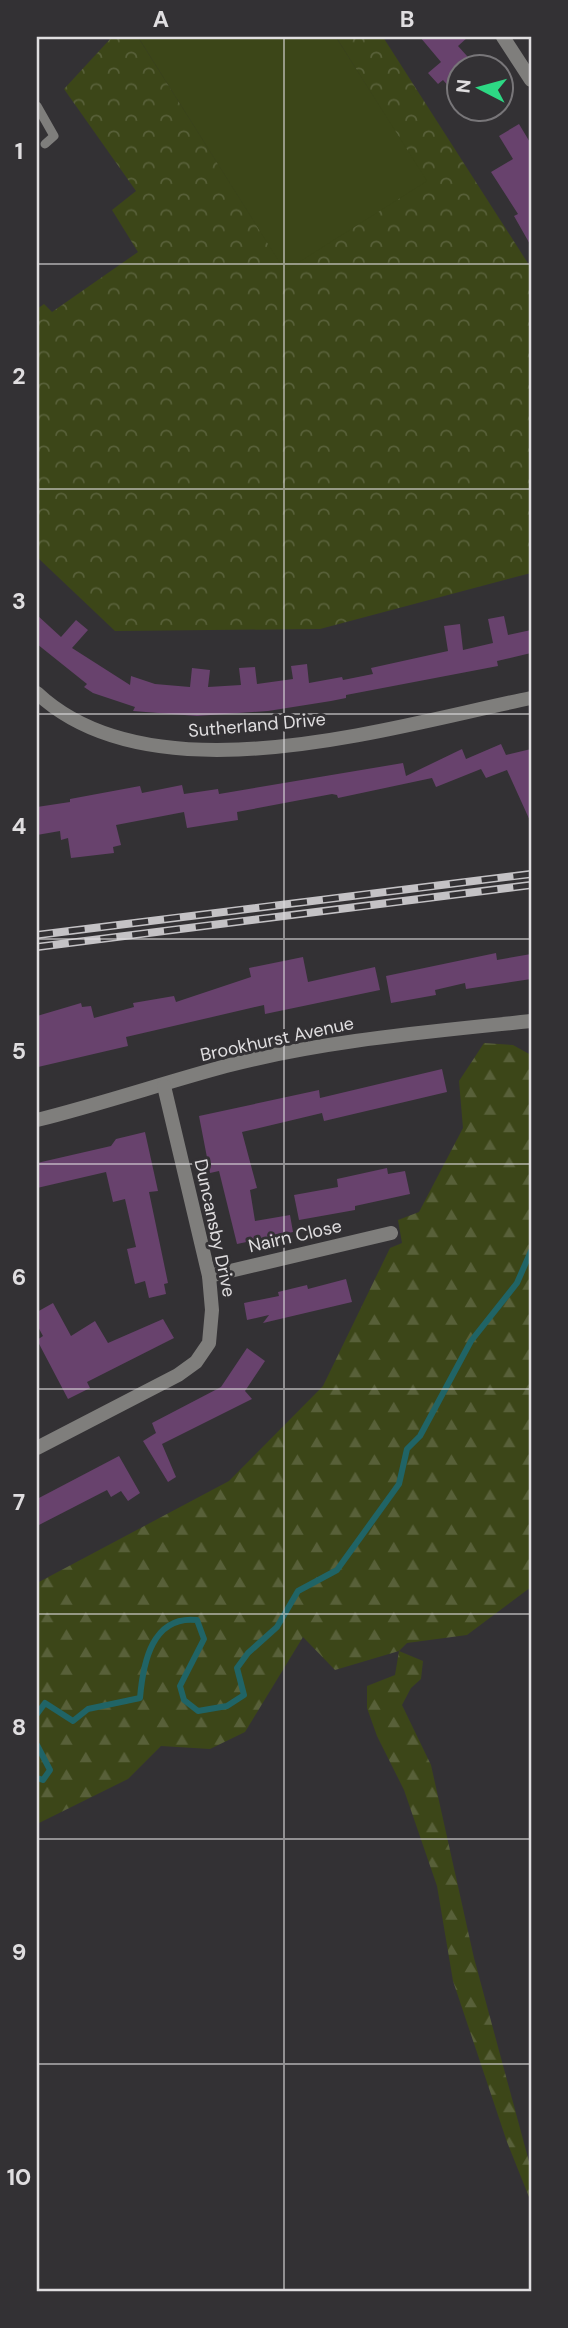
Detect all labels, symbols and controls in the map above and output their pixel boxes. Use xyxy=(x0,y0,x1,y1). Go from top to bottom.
text: A xyxy=(153,4,169,34)
text: B xyxy=(400,4,414,34)
north arrow xyxy=(446,52,516,122)
text: N xyxy=(450,78,477,94)
text: 1 xyxy=(15,136,23,166)
text: 2 xyxy=(12,361,26,391)
text: 3 xyxy=(12,586,26,616)
street label: Sutherland Drive xyxy=(187,707,327,743)
text: 4 xyxy=(12,811,27,841)
street label: Brookhurst Avenue xyxy=(198,1011,356,1067)
text: 5 xyxy=(12,1036,26,1066)
street label: Duncansby Drive xyxy=(189,1157,241,1299)
street label: Nairn Close xyxy=(246,1214,344,1258)
text: 6 xyxy=(12,1262,26,1292)
text: 7 xyxy=(13,1487,25,1517)
text: 8 xyxy=(12,1712,26,1742)
text: 9 xyxy=(12,1937,26,1967)
text: 10 xyxy=(7,2162,31,2192)

